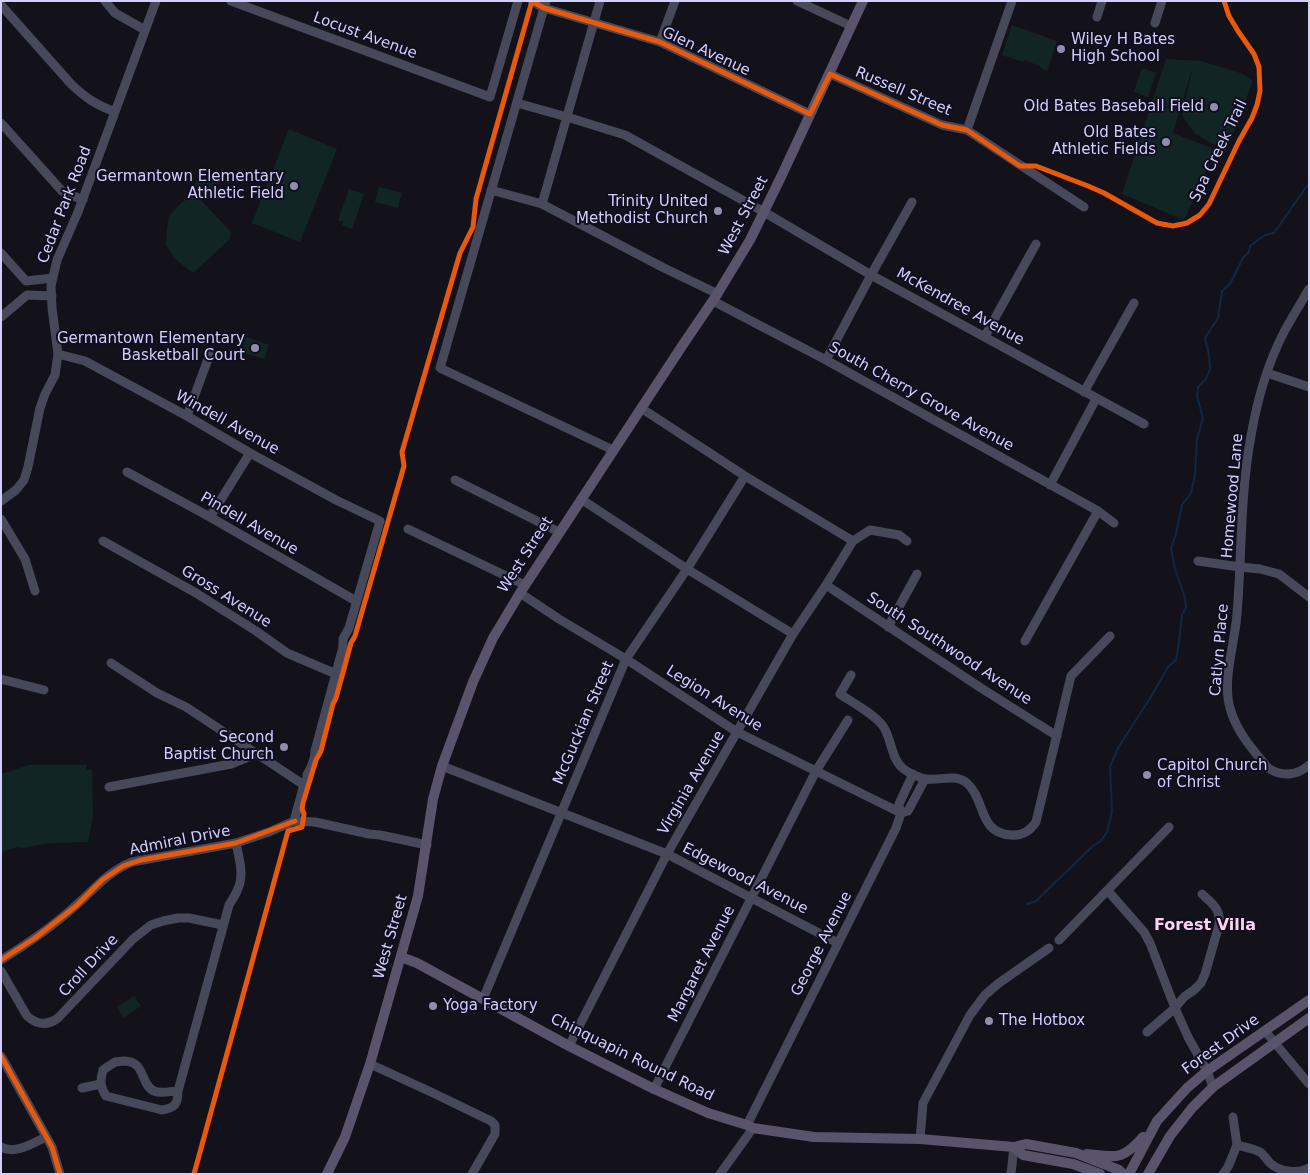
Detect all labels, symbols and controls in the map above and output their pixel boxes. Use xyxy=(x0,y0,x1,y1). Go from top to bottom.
street label: Locust Avenue xyxy=(311,9,419,63)
street label: Glen Avenue xyxy=(659,24,753,80)
place label: Wiley H Bates High School xyxy=(1071,31,1175,66)
marker: Wiley H Bates High School xyxy=(1055,43,1067,55)
street label: Russell Street xyxy=(852,64,954,120)
street label: Spa Creek Trail xyxy=(1186,97,1252,205)
place label: Old Bates Baseball Field xyxy=(1024,98,1204,116)
marker: Old Bates Baseball Field xyxy=(1208,101,1220,113)
place label: Old Bates Athletic Fields xyxy=(1052,124,1156,159)
marker: Old Bates Athletic Fields xyxy=(1160,136,1172,148)
street label: Cedar Park Road xyxy=(34,144,96,266)
place label: Germantown Elementary Athletic Field xyxy=(96,168,284,203)
street label: West Street xyxy=(716,173,772,259)
marker: Germantown Elementary Athletic Field xyxy=(288,180,300,192)
place label: Trinity United Methodist Church xyxy=(576,193,708,228)
marker: Trinity United Methodist Church xyxy=(712,205,724,217)
street label: McKendree Avenue xyxy=(893,264,1027,350)
place label: Germantown Elementary Basketball Court xyxy=(57,330,245,365)
street label: South Cherry Grove Avenue xyxy=(825,339,1017,455)
marker: Germantown Elementary Basketball Court xyxy=(249,342,261,354)
street label: Windell Avenue xyxy=(172,387,282,459)
street label: Homewood Lane xyxy=(1219,433,1247,559)
street label: Pindell Avenue xyxy=(197,489,301,559)
street label: West Street xyxy=(495,514,557,596)
street label: Gross Avenue xyxy=(178,562,274,632)
street label: South Southwood Avenue xyxy=(863,589,1035,709)
street label: Catlyn Place xyxy=(1207,603,1233,697)
street label: McGuckian Street xyxy=(550,659,618,787)
street label: Legion Avenue xyxy=(663,662,765,736)
street label: Virginia Avenue xyxy=(655,728,729,838)
place label: Second Baptist Church xyxy=(163,729,274,764)
marker: Second Baptist Church xyxy=(278,741,290,753)
place label: Capitol Church of Christ xyxy=(1157,757,1267,792)
marker: Capitol Church of Christ xyxy=(1141,769,1153,781)
street label: Admiral Drive xyxy=(128,822,232,860)
street label: Edgewood Avenue xyxy=(679,840,811,918)
street label: George Avenue xyxy=(788,889,856,999)
street label: West Street xyxy=(370,893,412,981)
street label: Margaret Avenue xyxy=(665,903,739,1025)
district label: Forest Villa xyxy=(1154,916,1256,936)
street label: Croll Drive xyxy=(56,931,122,1001)
place label: Yoga Factory xyxy=(443,997,538,1015)
marker: Yoga Factory xyxy=(427,1000,439,1012)
street label: Chinquapin Round Road xyxy=(547,1011,717,1105)
street label: Forest Drive xyxy=(1179,1011,1263,1079)
place label: The Hotbox xyxy=(999,1012,1085,1030)
marker: The Hotbox xyxy=(983,1015,995,1027)

